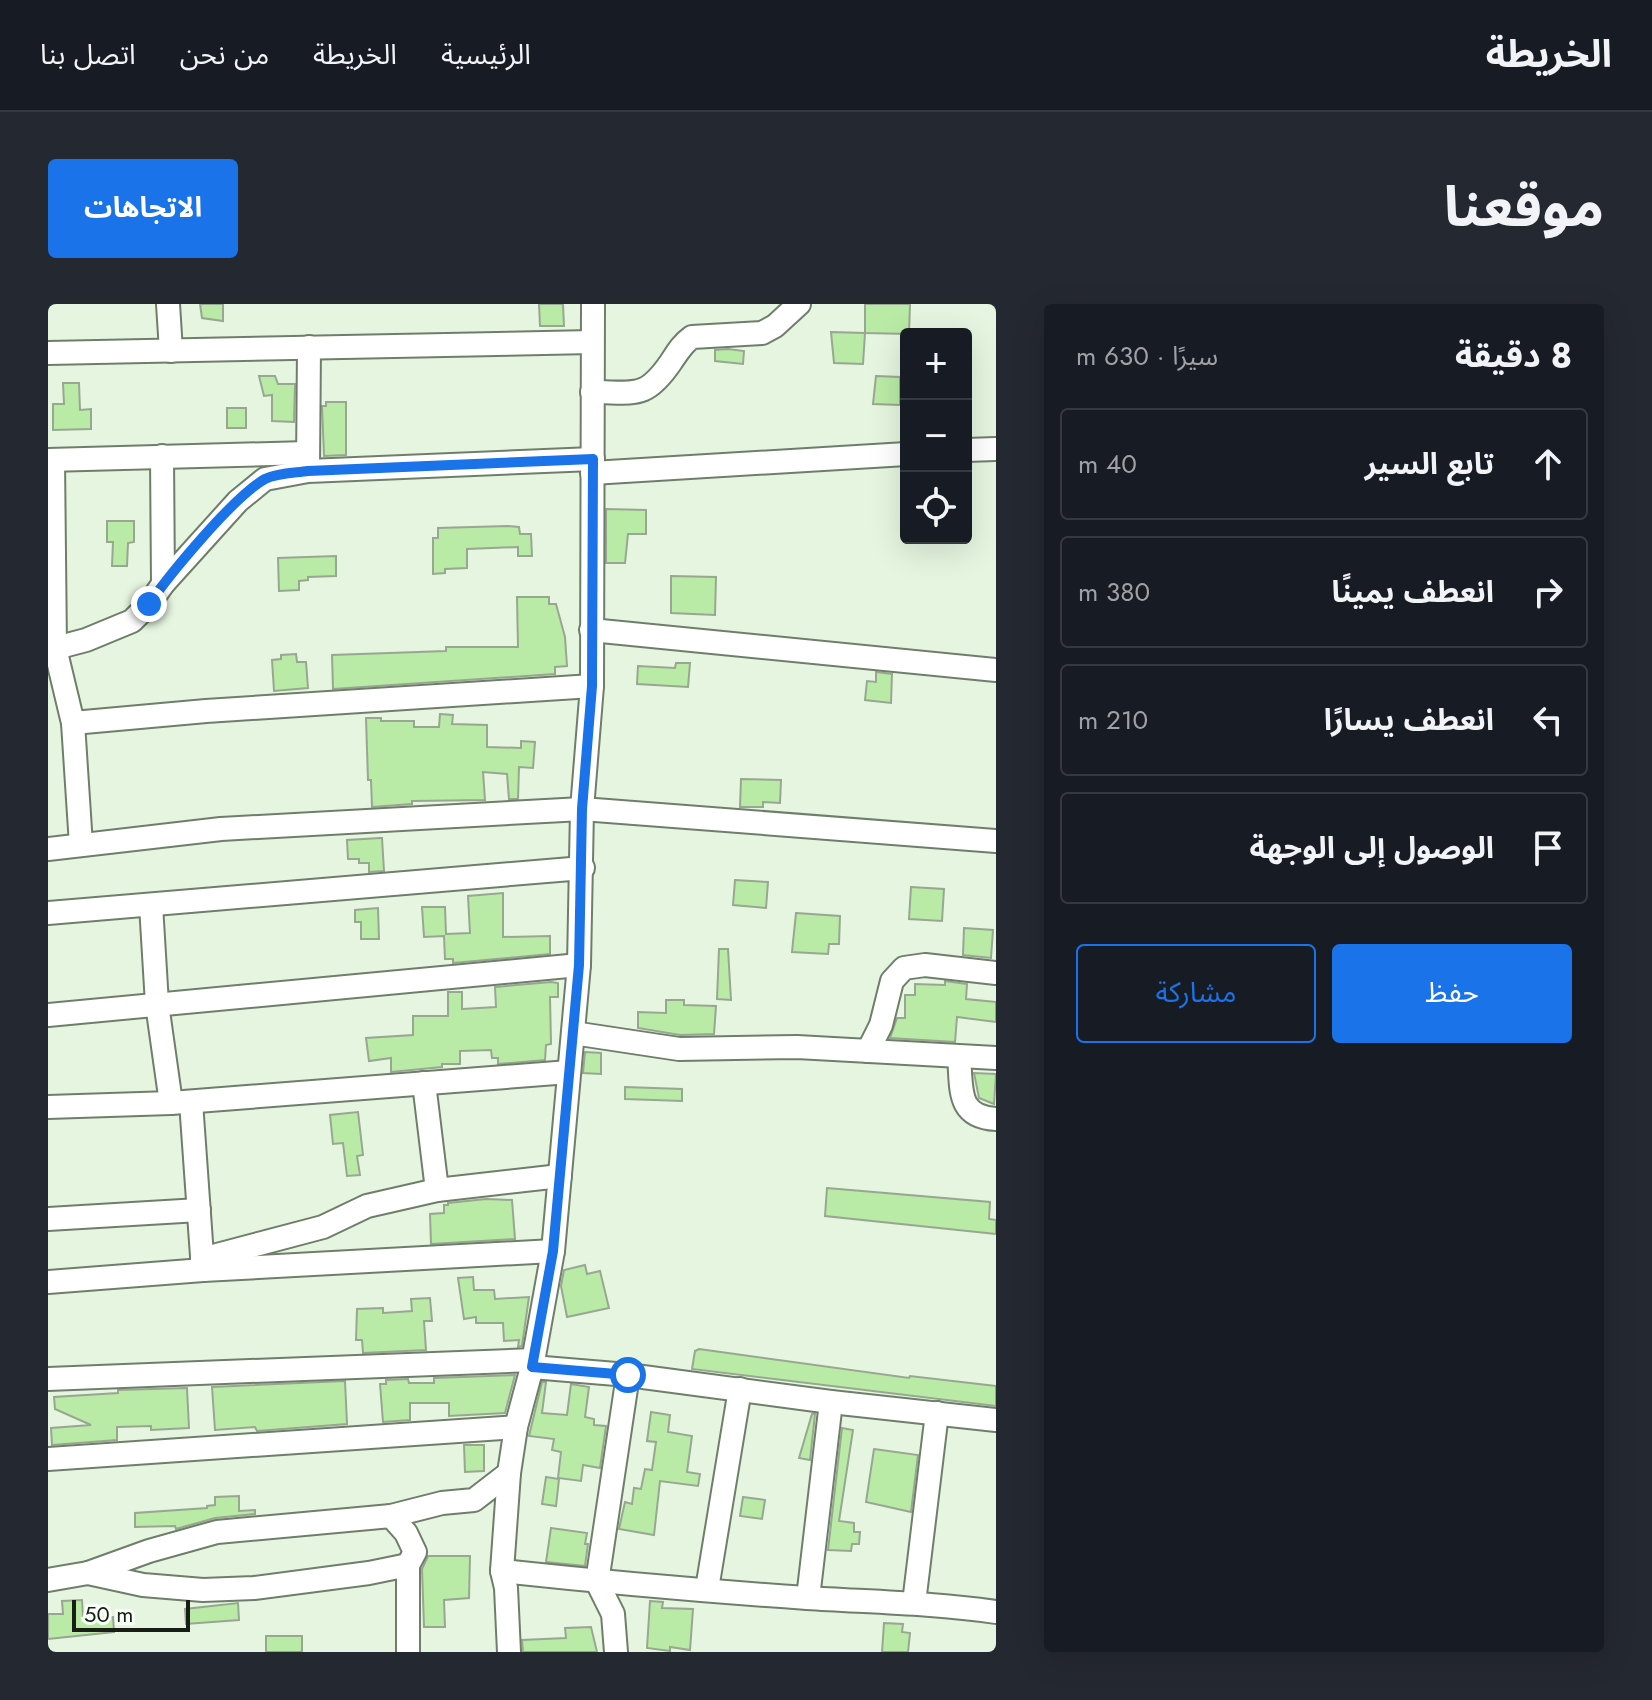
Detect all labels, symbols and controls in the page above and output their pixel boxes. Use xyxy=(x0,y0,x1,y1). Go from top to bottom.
text: الخريطة xyxy=(1486,26,1612,81)
text: اتصل بنا xyxy=(40,34,136,75)
text: من نحن xyxy=(180,34,269,75)
text: الخريطة xyxy=(313,34,397,75)
text: الرئيسية xyxy=(441,34,531,75)
button: الاتجاهات xyxy=(48,159,238,258)
text: موقعنا xyxy=(1444,166,1604,247)
map controls xyxy=(900,328,972,544)
button: + xyxy=(900,328,972,400)
text: 8 دقيقة xyxy=(1455,331,1572,380)
text: سيرًا · 630 m xyxy=(1076,337,1218,375)
button: − xyxy=(900,400,972,472)
text: تابع السير xyxy=(1365,442,1494,485)
icon: ahead xyxy=(1526,442,1570,486)
text: 40 m xyxy=(1078,445,1137,483)
button: locate xyxy=(900,472,972,544)
text: انعطف يمينًا xyxy=(1332,570,1494,613)
icon: right xyxy=(1526,570,1570,614)
text: 380 m xyxy=(1078,573,1150,611)
route end xyxy=(131,586,167,622)
text: انعطف يسارًا xyxy=(1324,698,1494,741)
icon: left xyxy=(1526,698,1570,742)
text: 210 m xyxy=(1078,701,1148,739)
text: الوصول إلى الوجهة xyxy=(1249,826,1494,869)
icon: arrive xyxy=(1526,826,1570,870)
button: مشاركة xyxy=(1076,944,1316,1043)
button: حفظ xyxy=(1332,944,1572,1043)
route start xyxy=(610,1357,646,1393)
scale bar xyxy=(72,1596,190,1632)
text: 50 m xyxy=(84,1598,133,1630)

